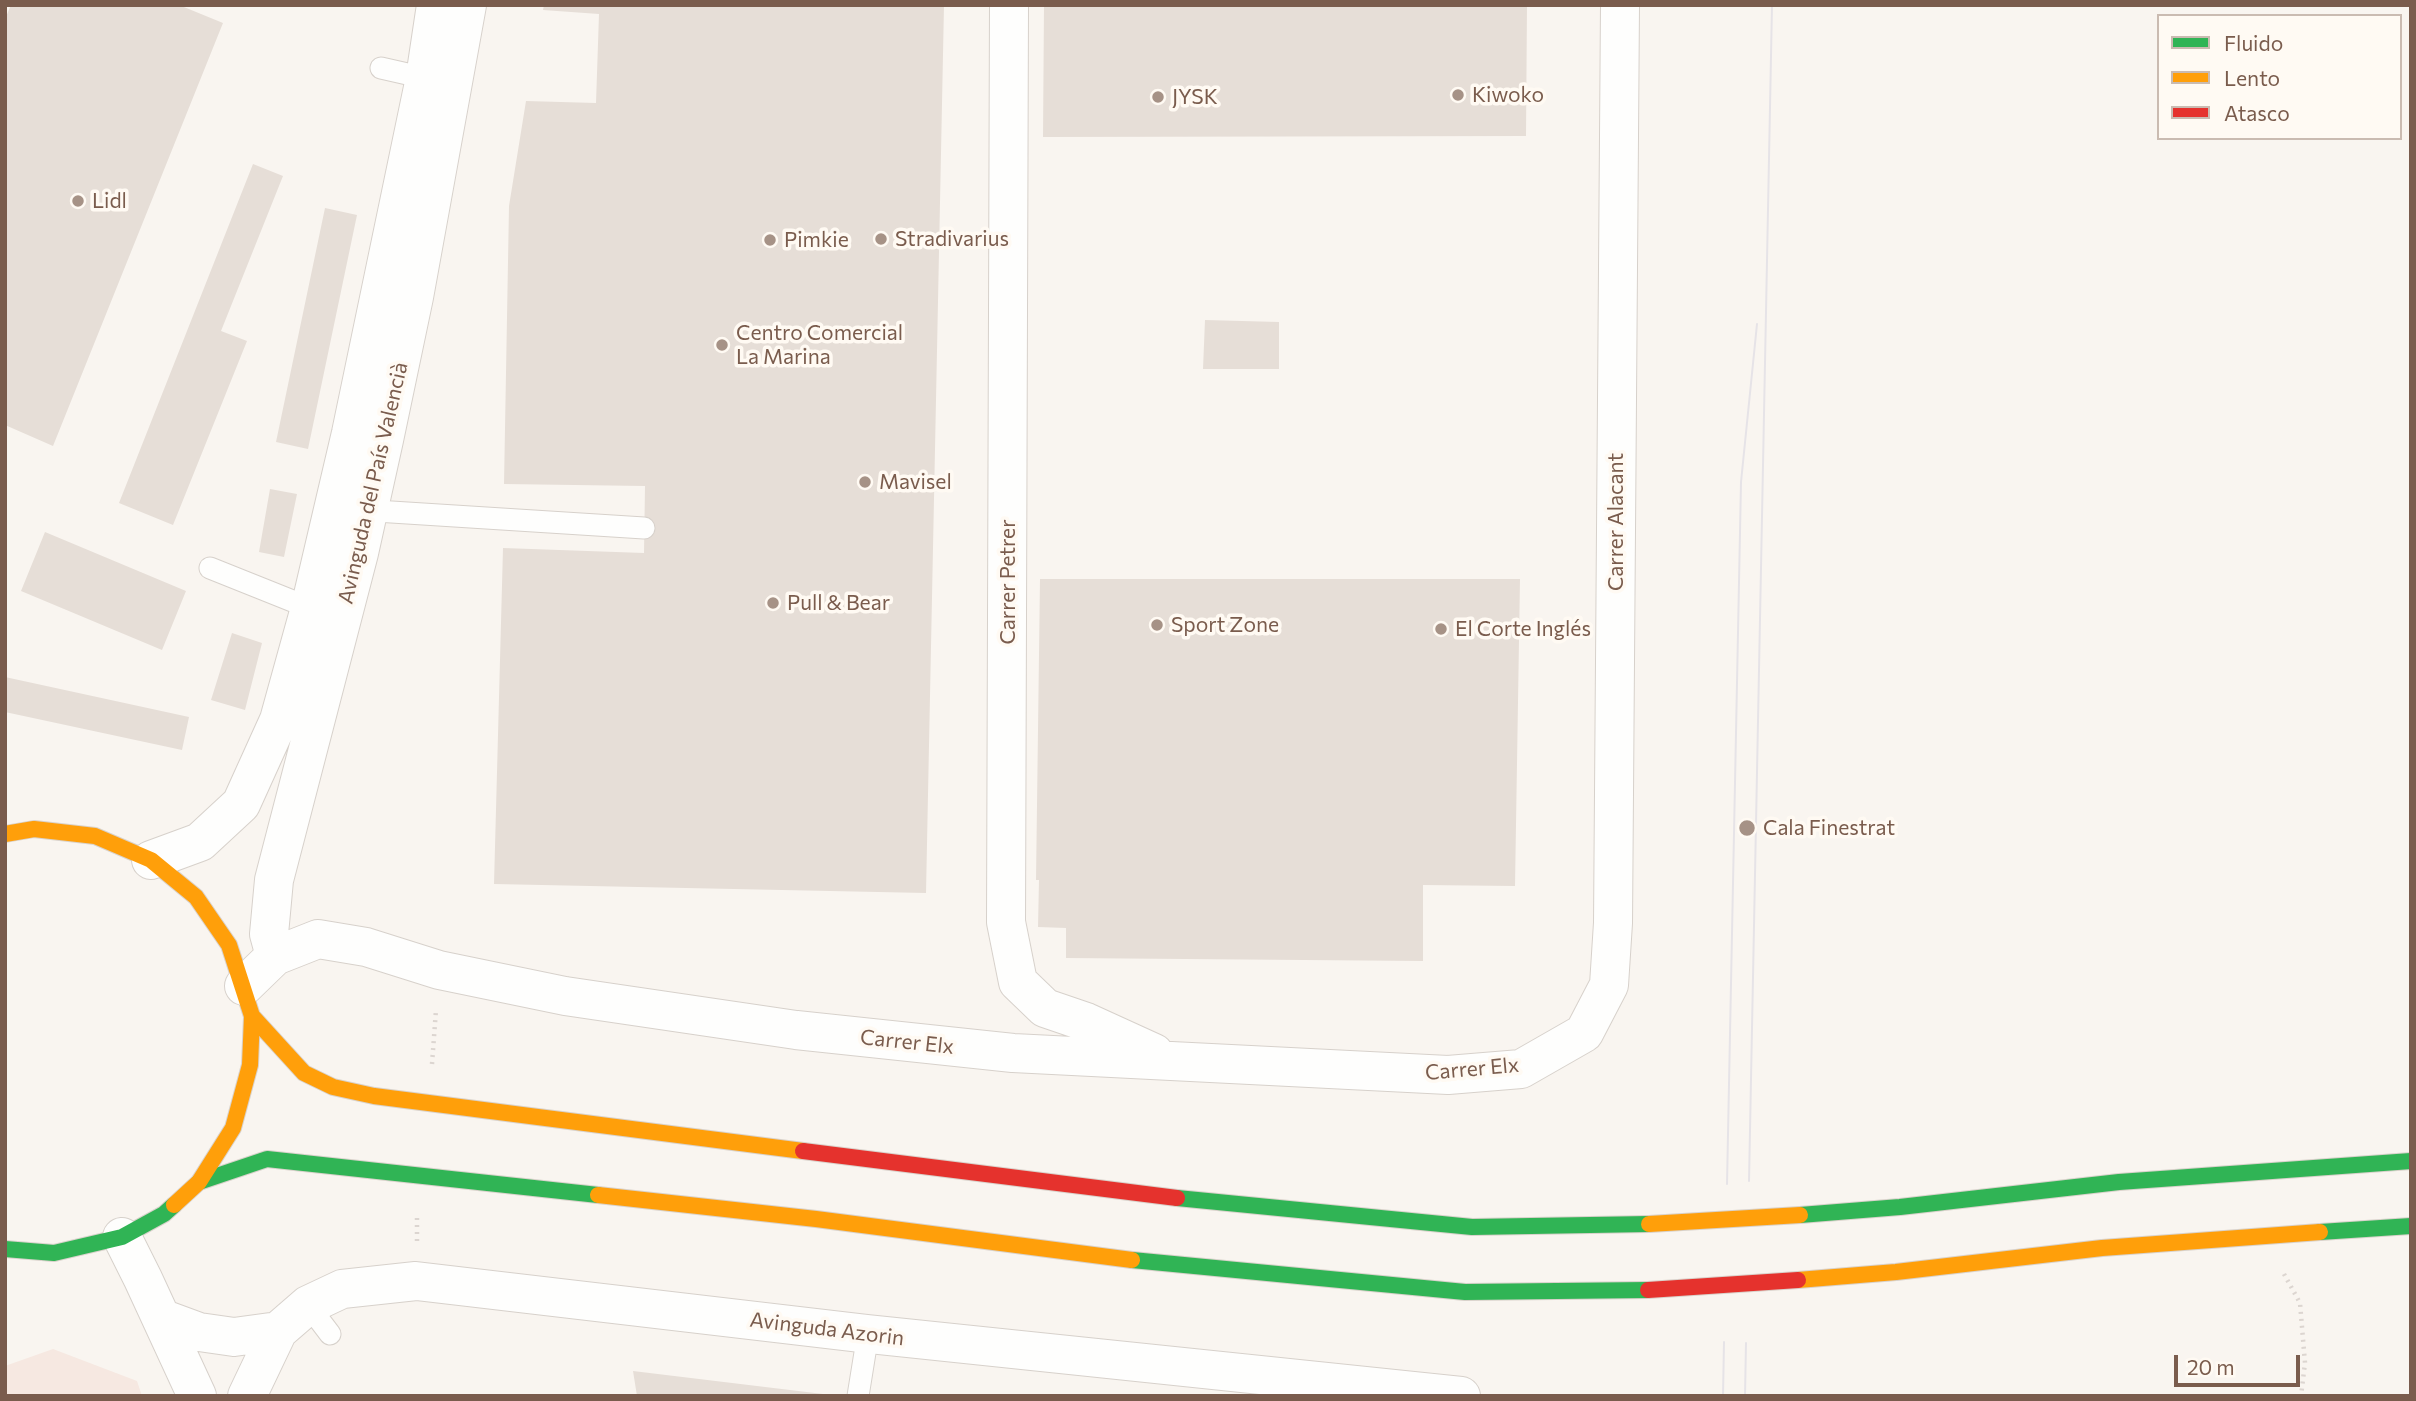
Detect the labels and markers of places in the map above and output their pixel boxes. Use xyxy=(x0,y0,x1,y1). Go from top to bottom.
place label: Kiwoko xyxy=(1472,82,1544,108)
place label: JYSK xyxy=(1172,84,1218,110)
marker: Kiwoko xyxy=(1450,87,1466,103)
marker: JYSK xyxy=(1150,89,1166,105)
place label: Lidl xyxy=(92,188,127,214)
marker: Lidl xyxy=(70,193,86,209)
place label: Stradivarius xyxy=(895,226,1009,252)
place label: Pimkie xyxy=(784,227,849,253)
marker: Stradivarius xyxy=(873,231,889,247)
marker: Pimkie xyxy=(762,232,778,248)
place label: Centro Comercial La Marina xyxy=(736,320,903,370)
marker: Centro Comercial La Marina xyxy=(714,337,730,353)
place label: Mavisel xyxy=(879,469,952,495)
marker: Mavisel xyxy=(857,474,873,490)
place label: Pull & Bear xyxy=(787,590,890,616)
marker: Pull & Bear xyxy=(765,595,781,611)
place label: Sport Zone xyxy=(1171,612,1279,638)
place label: El Corte Inglés xyxy=(1455,616,1591,642)
marker: Sport Zone xyxy=(1149,617,1165,633)
marker: El Corte Inglés xyxy=(1433,621,1449,637)
place label: Cala Finestrat xyxy=(1763,815,1895,841)
marker: Cala Finestrat xyxy=(1737,818,1757,838)

